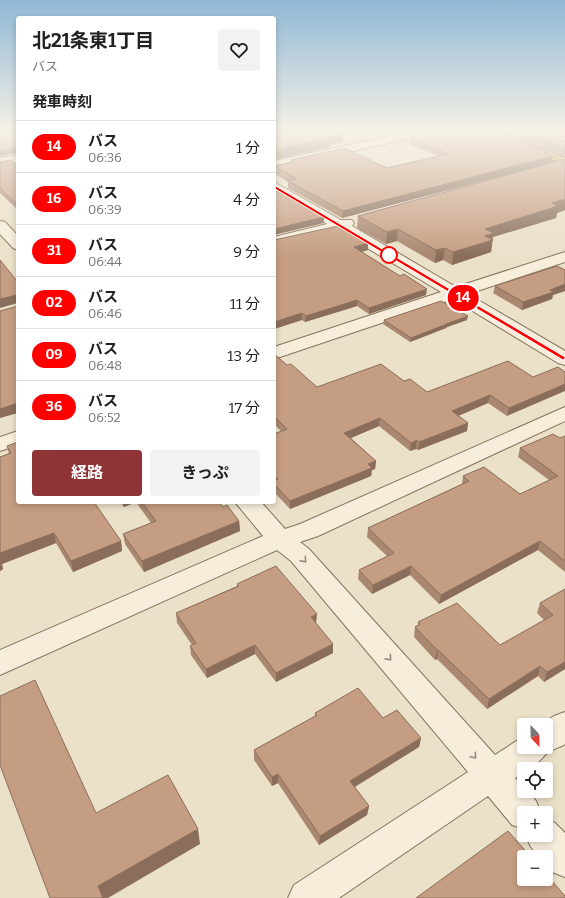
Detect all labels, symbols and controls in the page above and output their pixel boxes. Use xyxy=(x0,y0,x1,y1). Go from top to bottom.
text: 北21条東1丁目 xyxy=(32,29,154,52)
button: heart xyxy=(218,29,260,71)
text: バス xyxy=(32,59,58,74)
text: 発車時刻 xyxy=(32,93,92,111)
text: バス xyxy=(88,132,118,150)
text: 14 xyxy=(47,138,61,155)
text: 1 分 xyxy=(236,139,260,157)
text: 06:36 xyxy=(88,150,122,165)
text: バス xyxy=(88,184,118,202)
text: 16 xyxy=(47,190,61,207)
text: 4 分 xyxy=(233,191,260,209)
text: 06:39 xyxy=(88,202,122,217)
text: バス xyxy=(88,236,118,254)
text: 31 xyxy=(47,242,61,259)
text: 9 分 xyxy=(233,243,260,261)
unlabelled marker xyxy=(380,246,398,264)
text: 06:44 xyxy=(88,254,122,269)
line badge: 14 xyxy=(445,285,481,311)
text: バス xyxy=(88,288,118,306)
text: 14 xyxy=(456,289,470,306)
text: 02 xyxy=(46,294,62,311)
text: 11 分 xyxy=(230,295,260,313)
text: 06:46 xyxy=(88,306,122,321)
text: バス xyxy=(88,340,118,358)
text: 09 xyxy=(45,346,63,363)
text: 13 分 xyxy=(227,347,260,365)
text: 06:48 xyxy=(88,358,122,373)
text: バス xyxy=(88,392,118,410)
text: 36 xyxy=(46,398,62,415)
text: 17 分 xyxy=(229,399,260,417)
text: 06:52 xyxy=(88,410,121,425)
button: 経路 xyxy=(32,450,142,496)
button: きっぷ xyxy=(150,450,260,496)
one-way arrow xyxy=(299,555,306,563)
one-way arrow xyxy=(384,653,391,661)
north arrow xyxy=(517,718,553,754)
map controls xyxy=(517,718,553,886)
one-way arrow xyxy=(469,752,476,759)
button: locate xyxy=(517,762,553,798)
button: + xyxy=(517,806,553,842)
button: − xyxy=(517,850,553,886)

